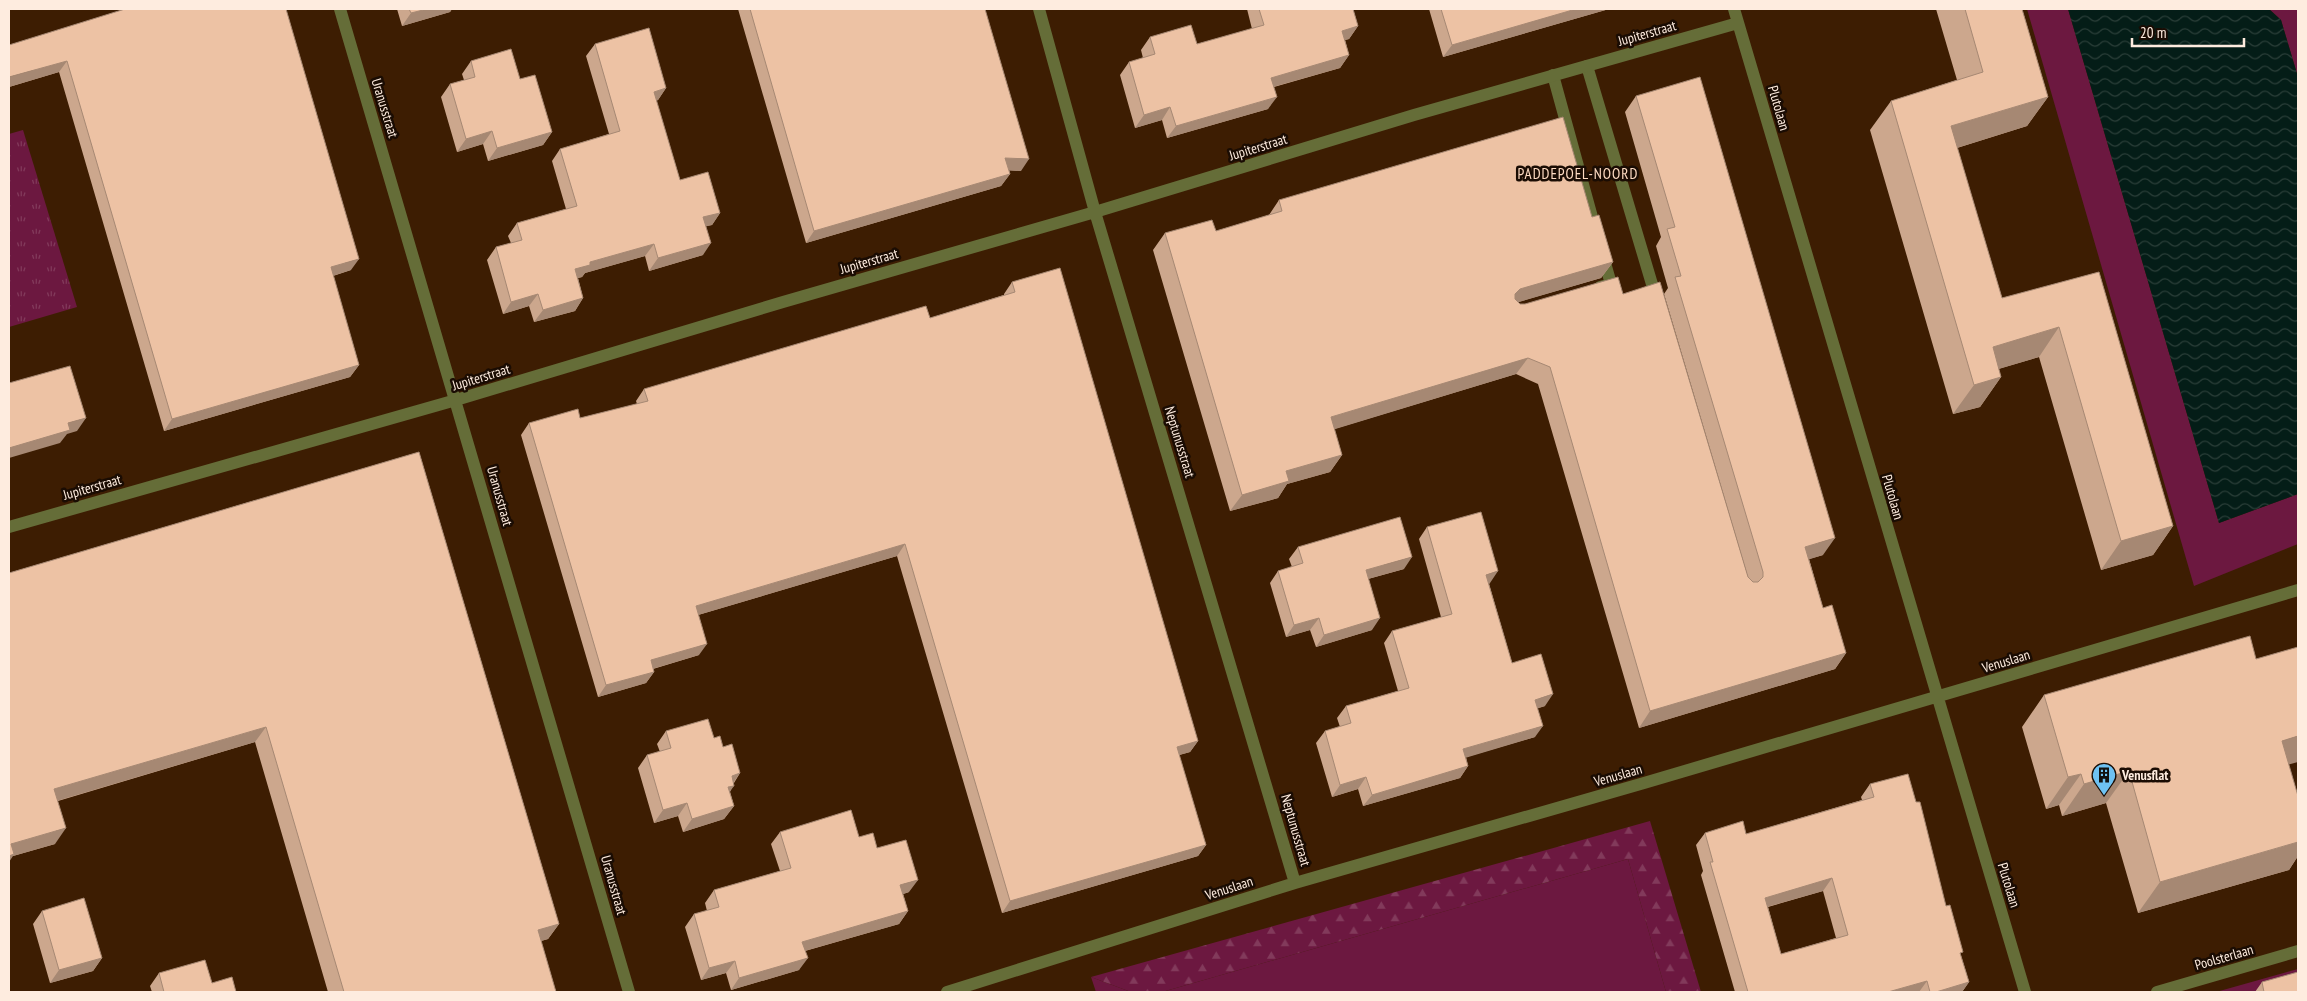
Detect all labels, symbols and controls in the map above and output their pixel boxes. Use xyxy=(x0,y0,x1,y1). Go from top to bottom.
scale bar xyxy=(2132,15,2244,47)
street label: Jupiterstraat xyxy=(1615,16,1678,50)
text: 20 m xyxy=(2140,23,2166,42)
street label: Uranusstraat xyxy=(367,76,403,140)
street label: Plutolaan xyxy=(1764,83,1794,133)
street label: Jupiterstraat xyxy=(1226,130,1289,165)
district label: PADDEPOEL-NOORD xyxy=(1518,164,1638,183)
street label: Jupiterstraat xyxy=(837,244,900,278)
street label: Jupiterstraat xyxy=(449,360,512,395)
street label: Neptunusstraat xyxy=(1161,404,1199,480)
street label: Uranusstraat xyxy=(483,464,517,528)
street label: Jupiterstraat xyxy=(60,470,123,504)
street label: Plutolaan xyxy=(1878,472,1908,522)
street label: Venuslaan xyxy=(1979,645,2032,677)
street label: Venuslaan xyxy=(1591,760,1644,791)
building icon: Venusflat xyxy=(2091,762,2117,796)
place label: Venusflat xyxy=(2121,766,2168,784)
street label: Neptunusstraat xyxy=(1277,792,1315,868)
street label: Uranusstraat xyxy=(597,853,631,917)
street label: Plutolaan xyxy=(1994,860,2024,910)
street label: Venuslaan xyxy=(1202,872,1255,904)
street label: Poolsterlaan xyxy=(2193,940,2255,974)

